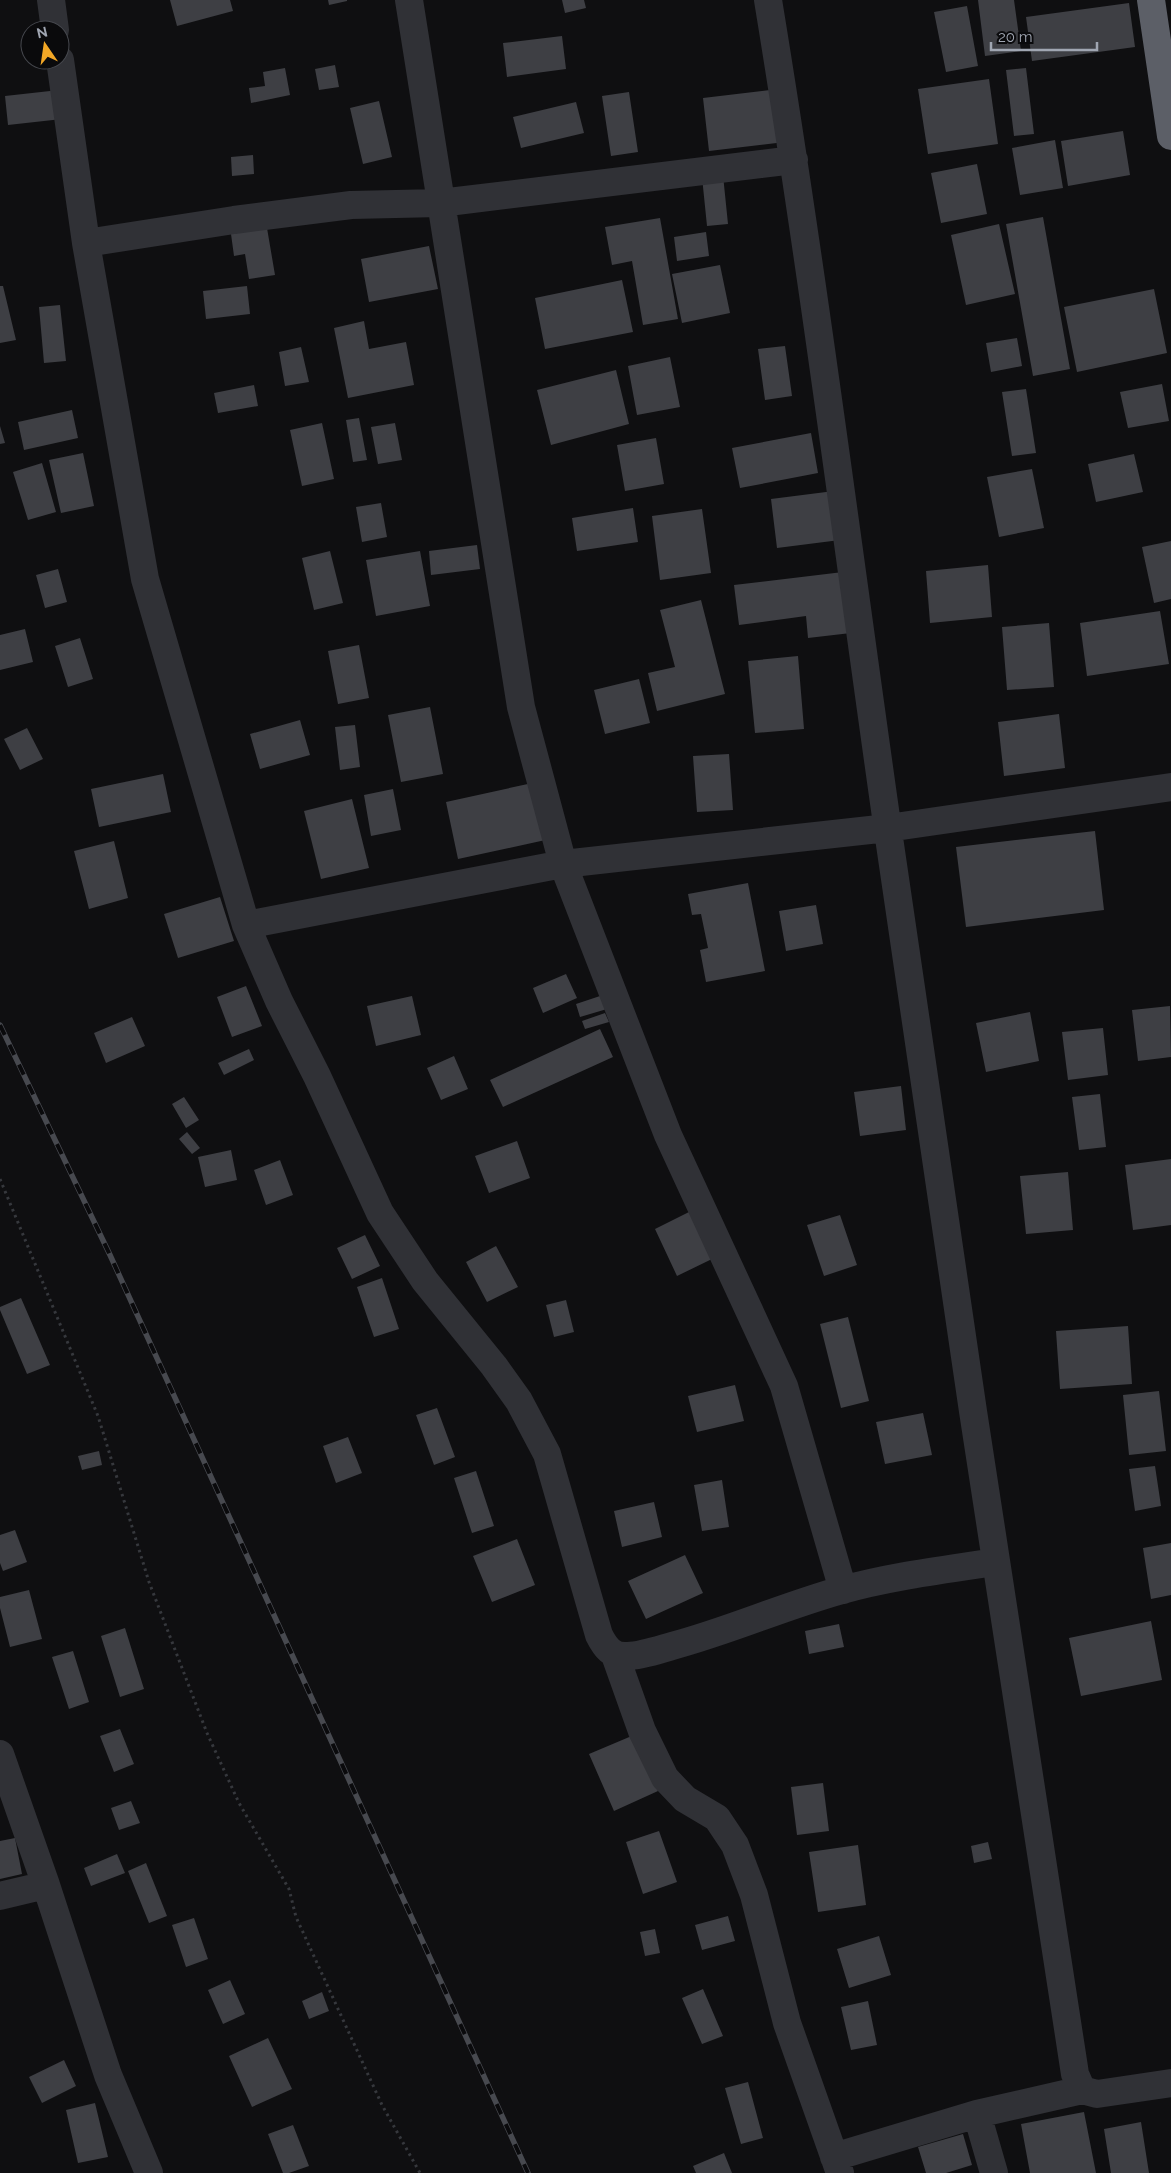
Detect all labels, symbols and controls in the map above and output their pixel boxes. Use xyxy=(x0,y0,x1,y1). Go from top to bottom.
north arrow xyxy=(20,20,70,70)
scale bar xyxy=(991,20,1097,52)
text: N xyxy=(35,23,49,41)
text: 20 m xyxy=(998,28,1033,46)

